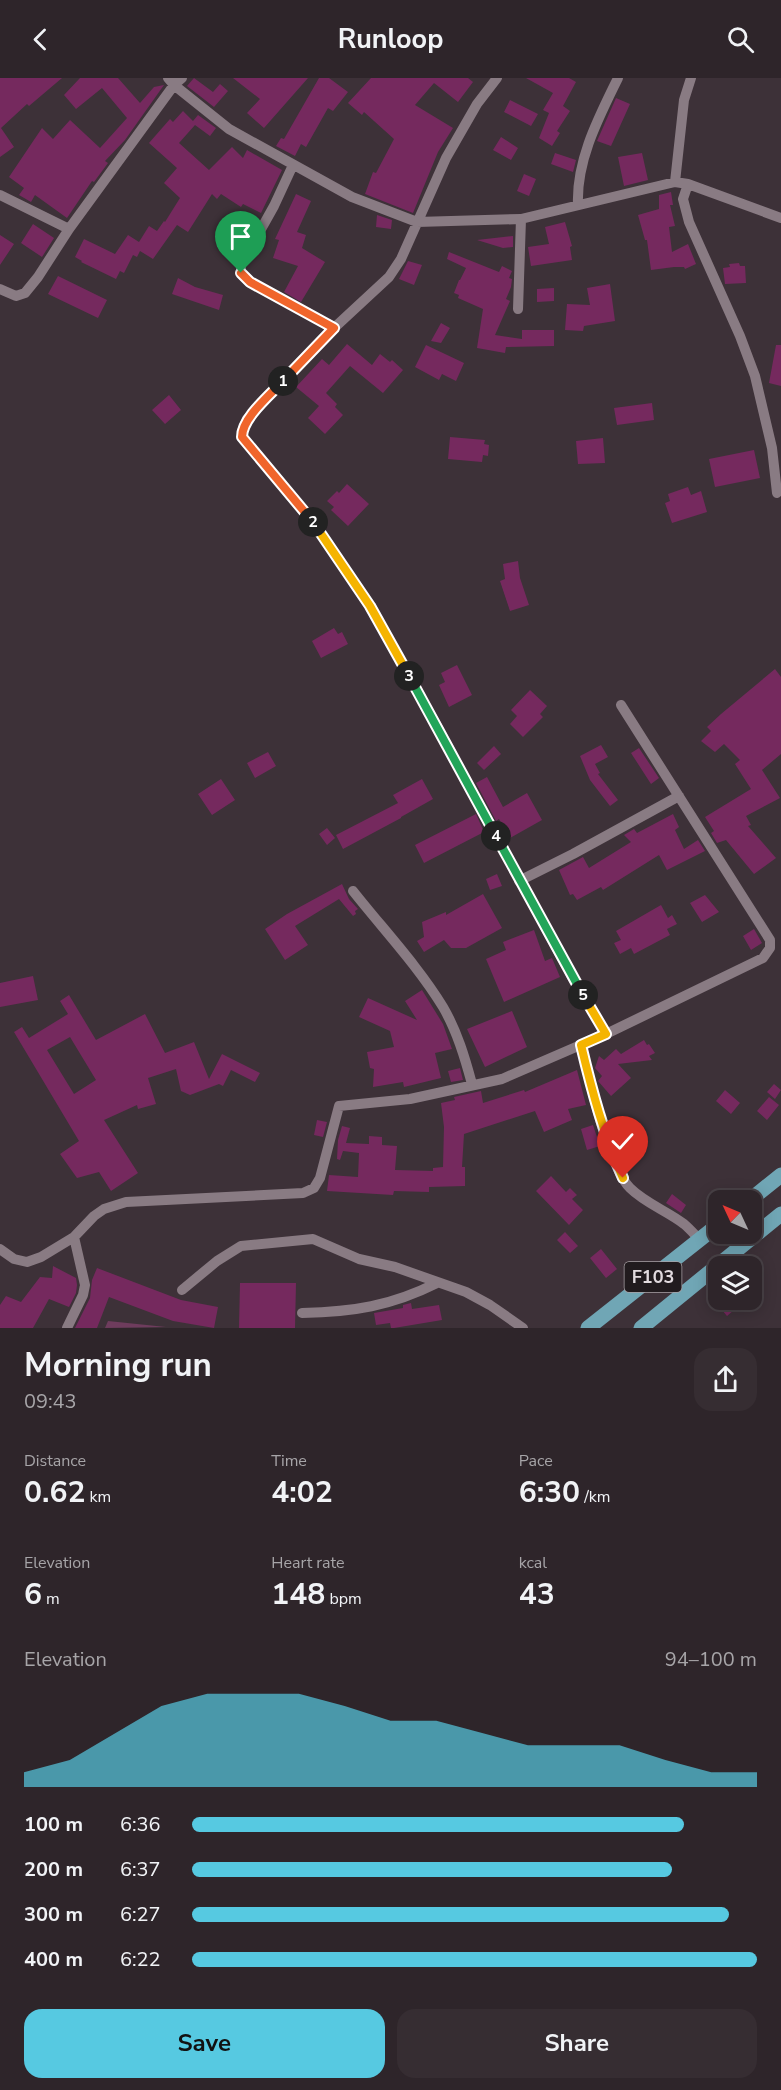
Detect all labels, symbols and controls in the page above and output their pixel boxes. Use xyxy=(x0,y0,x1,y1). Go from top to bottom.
text: Runloop xyxy=(338,21,443,58)
icon: back xyxy=(24,23,57,56)
icon: search xyxy=(724,23,757,56)
pin xyxy=(215,211,266,273)
icon: arrive xyxy=(224,220,257,253)
pin: 1 xyxy=(268,366,298,396)
text: 1 xyxy=(278,370,288,392)
pin: 2 xyxy=(298,507,328,537)
text: 2 xyxy=(308,511,318,533)
pin: 3 xyxy=(394,661,424,691)
text: 3 xyxy=(404,665,414,687)
pin: 4 xyxy=(481,821,511,851)
text: 4 xyxy=(491,825,501,847)
pin: 5 xyxy=(568,980,598,1010)
text: 5 xyxy=(578,984,588,1006)
pin xyxy=(597,1116,648,1178)
icon: check xyxy=(606,1125,639,1158)
north arrow xyxy=(708,1190,762,1244)
map controls xyxy=(708,1190,762,1310)
button: layers xyxy=(708,1256,762,1310)
road number: F103 xyxy=(624,1262,682,1292)
text: Morning run xyxy=(24,1343,212,1388)
button: share xyxy=(694,1348,757,1411)
text: 09:43 xyxy=(24,1388,77,1415)
text: Distance xyxy=(24,1450,86,1472)
text: Time xyxy=(271,1450,307,1472)
text: Pace xyxy=(519,1450,553,1472)
text: 0.62 xyxy=(24,1472,85,1513)
text: 4:02 xyxy=(271,1472,333,1513)
text: 6:30 xyxy=(519,1472,580,1513)
text: km xyxy=(85,1486,111,1508)
text: /km xyxy=(580,1486,610,1508)
text: Elevation xyxy=(24,1552,90,1574)
text: Heart rate xyxy=(271,1552,345,1574)
text: kcal xyxy=(519,1552,547,1574)
text: 6 xyxy=(24,1574,42,1615)
text: 148 xyxy=(271,1574,325,1615)
text: 43 xyxy=(519,1574,555,1615)
text: m xyxy=(42,1588,60,1610)
text: bpm xyxy=(325,1588,362,1610)
text: Elevation xyxy=(24,1646,107,1673)
text: 94–100 m xyxy=(665,1646,757,1673)
text: 100 m xyxy=(24,1811,83,1838)
text: 6:36 xyxy=(120,1811,161,1838)
text: 200 m xyxy=(24,1856,83,1883)
text: 6:37 xyxy=(120,1856,161,1883)
text: 300 m xyxy=(24,1901,83,1928)
text: 6:27 xyxy=(120,1901,161,1928)
text: 400 m xyxy=(24,1946,83,1973)
text: 6:22 xyxy=(120,1946,161,1973)
button: Save xyxy=(24,2009,385,2078)
button: Share xyxy=(397,2009,757,2078)

